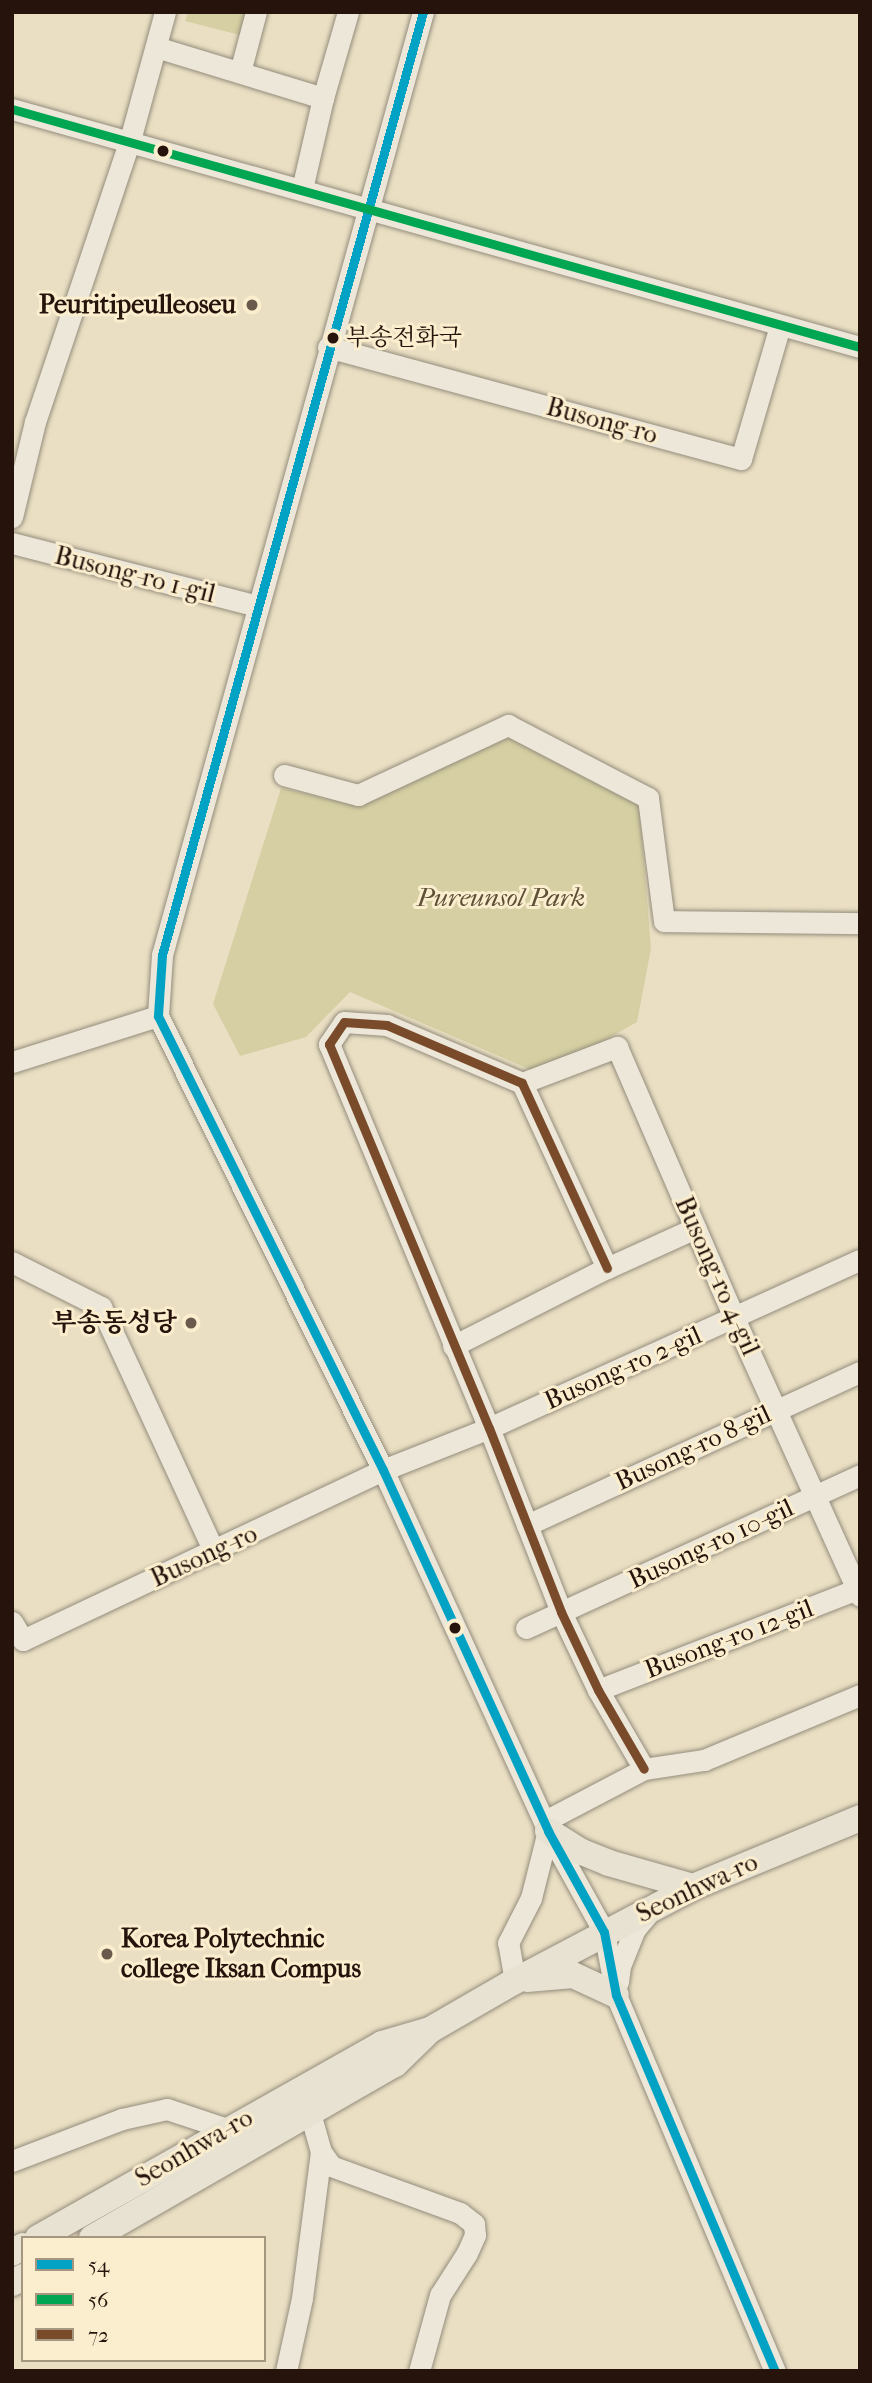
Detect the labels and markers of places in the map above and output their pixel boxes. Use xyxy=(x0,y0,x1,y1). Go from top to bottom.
unlabelled marker xyxy=(156,144,170,158)
place label: Peuritipeulleoseu xyxy=(39,289,236,321)
marker: Peuritipeulleoseu xyxy=(242,295,262,315)
place label: 부송전화국 xyxy=(346,324,462,352)
marker: 부송전화국 xyxy=(326,331,340,345)
place label: 부송동성당 xyxy=(51,1307,177,1339)
marker: 부송동성당 xyxy=(183,1315,199,1331)
unlabelled marker xyxy=(448,1621,462,1635)
place label: Korea Polytechnic college Iksan Compus xyxy=(121,1923,361,1984)
marker: Korea Polytechnic college Iksan Compus xyxy=(99,1946,115,1962)

